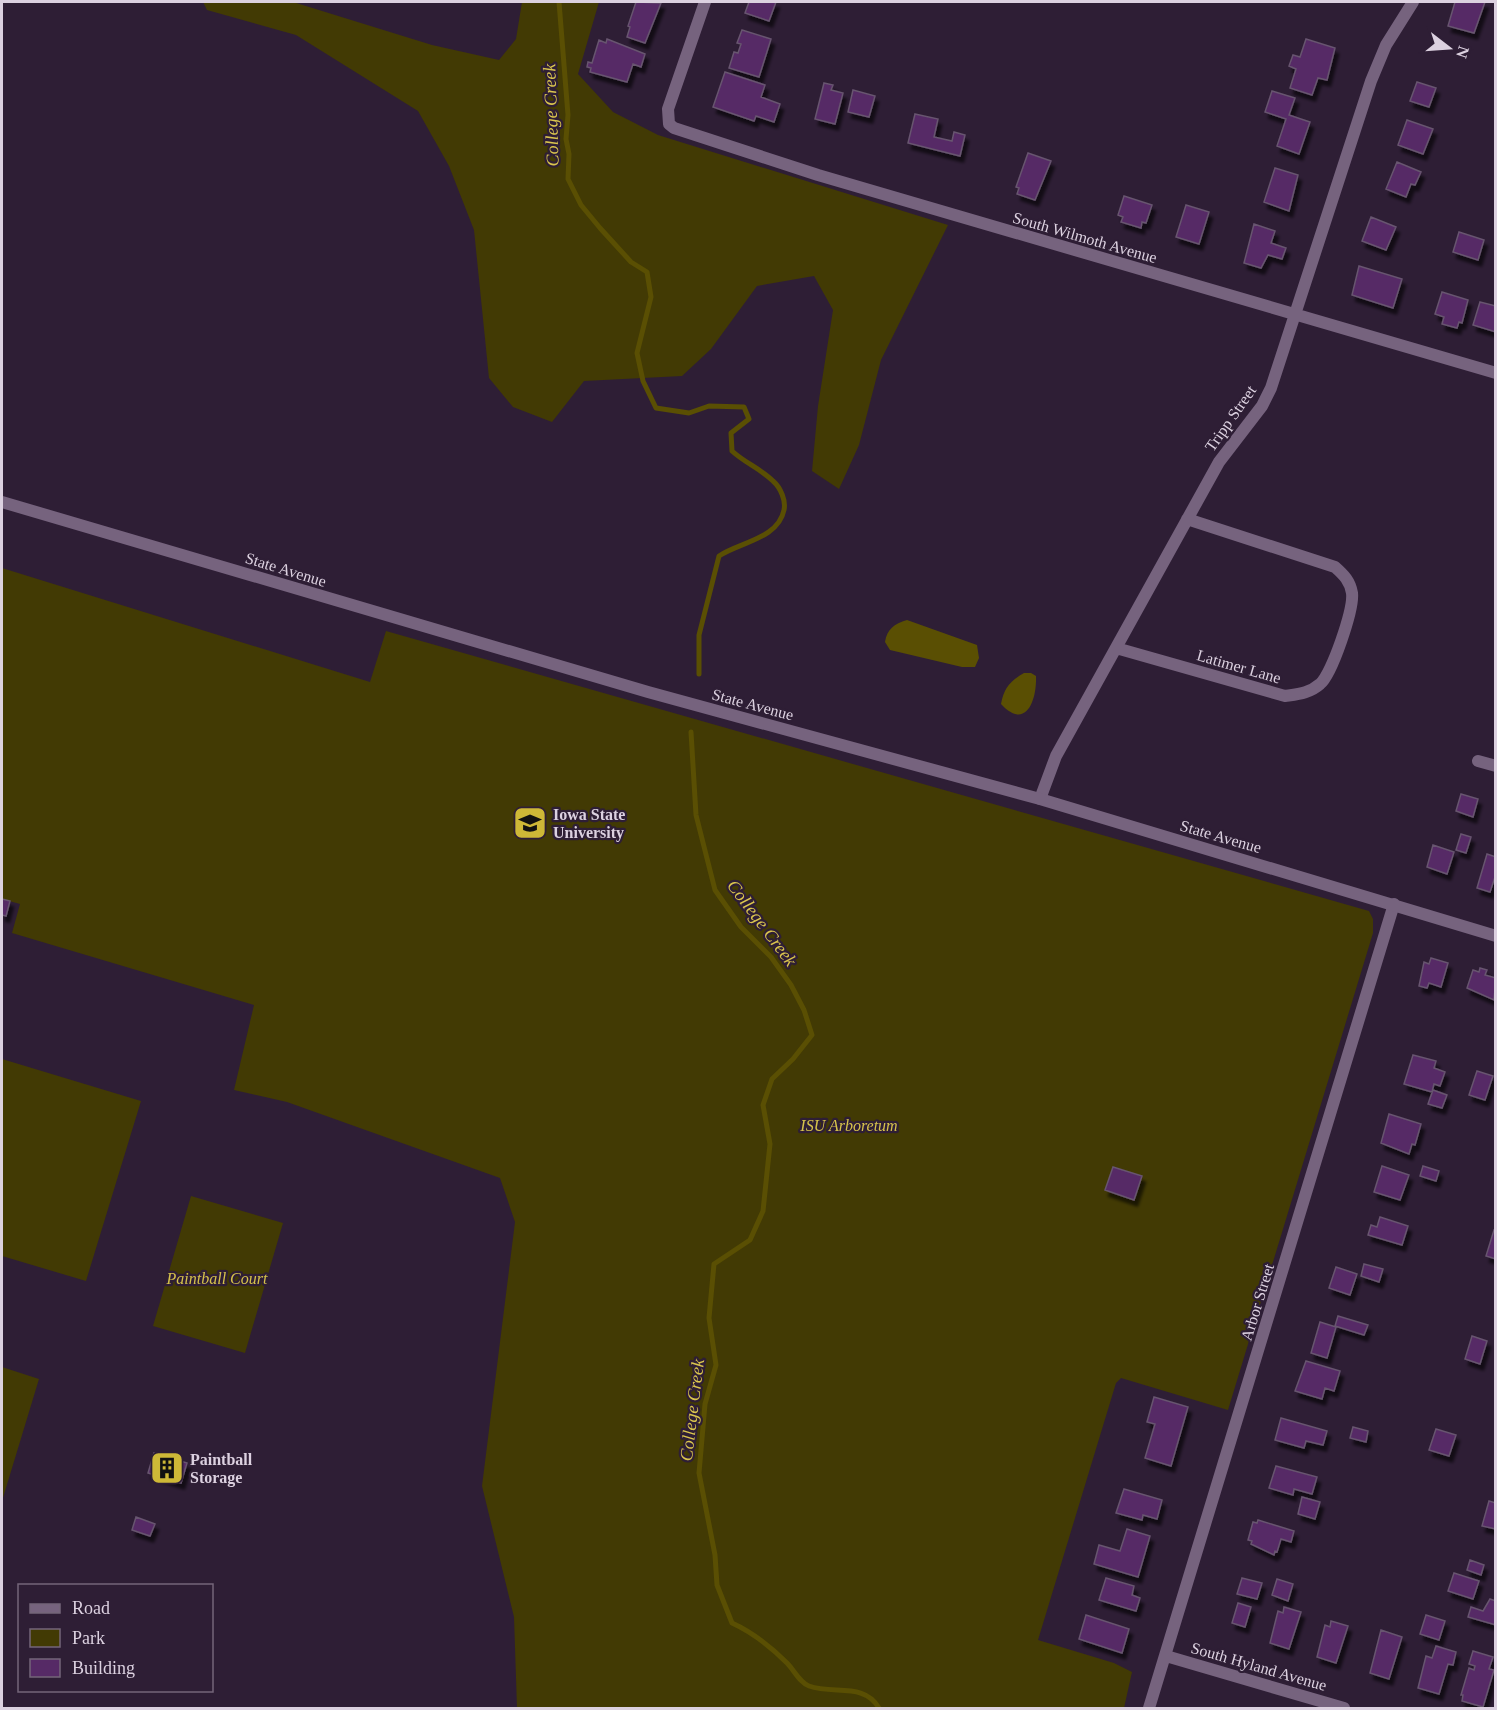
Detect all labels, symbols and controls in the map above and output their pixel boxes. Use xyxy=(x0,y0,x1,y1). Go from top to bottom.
north arrow xyxy=(1419,18,1479,78)
text: N xyxy=(1453,44,1473,61)
water label: College Creek xyxy=(539,62,563,167)
street label: South Wilmoth Avenue xyxy=(1011,209,1159,266)
street label: Tripp Street xyxy=(1202,382,1260,455)
street label: State Avenue xyxy=(243,549,328,590)
street label: Latimer Lane xyxy=(1195,646,1283,687)
street label: State Avenue xyxy=(710,685,795,724)
school or university icon: Iowa State University xyxy=(512,805,548,841)
place label: Iowa State University xyxy=(553,806,625,842)
street label: State Avenue xyxy=(1178,817,1263,856)
water label: College Creek xyxy=(723,876,802,971)
park label: ISU Arboretum xyxy=(799,1117,898,1134)
street label: Arbor Street xyxy=(1238,1261,1277,1343)
park label: Paintball Court xyxy=(166,1270,268,1287)
water label: College Creek xyxy=(676,1357,708,1462)
building icon: Paintball Storage xyxy=(149,1450,185,1486)
place label: Paintball Storage xyxy=(190,1451,253,1487)
legend xyxy=(18,1584,213,1692)
text: Road xyxy=(72,1598,110,1618)
text: Park xyxy=(72,1628,105,1648)
street label: South Hyland Avenue xyxy=(1189,1639,1329,1695)
text: Building xyxy=(72,1658,135,1678)

